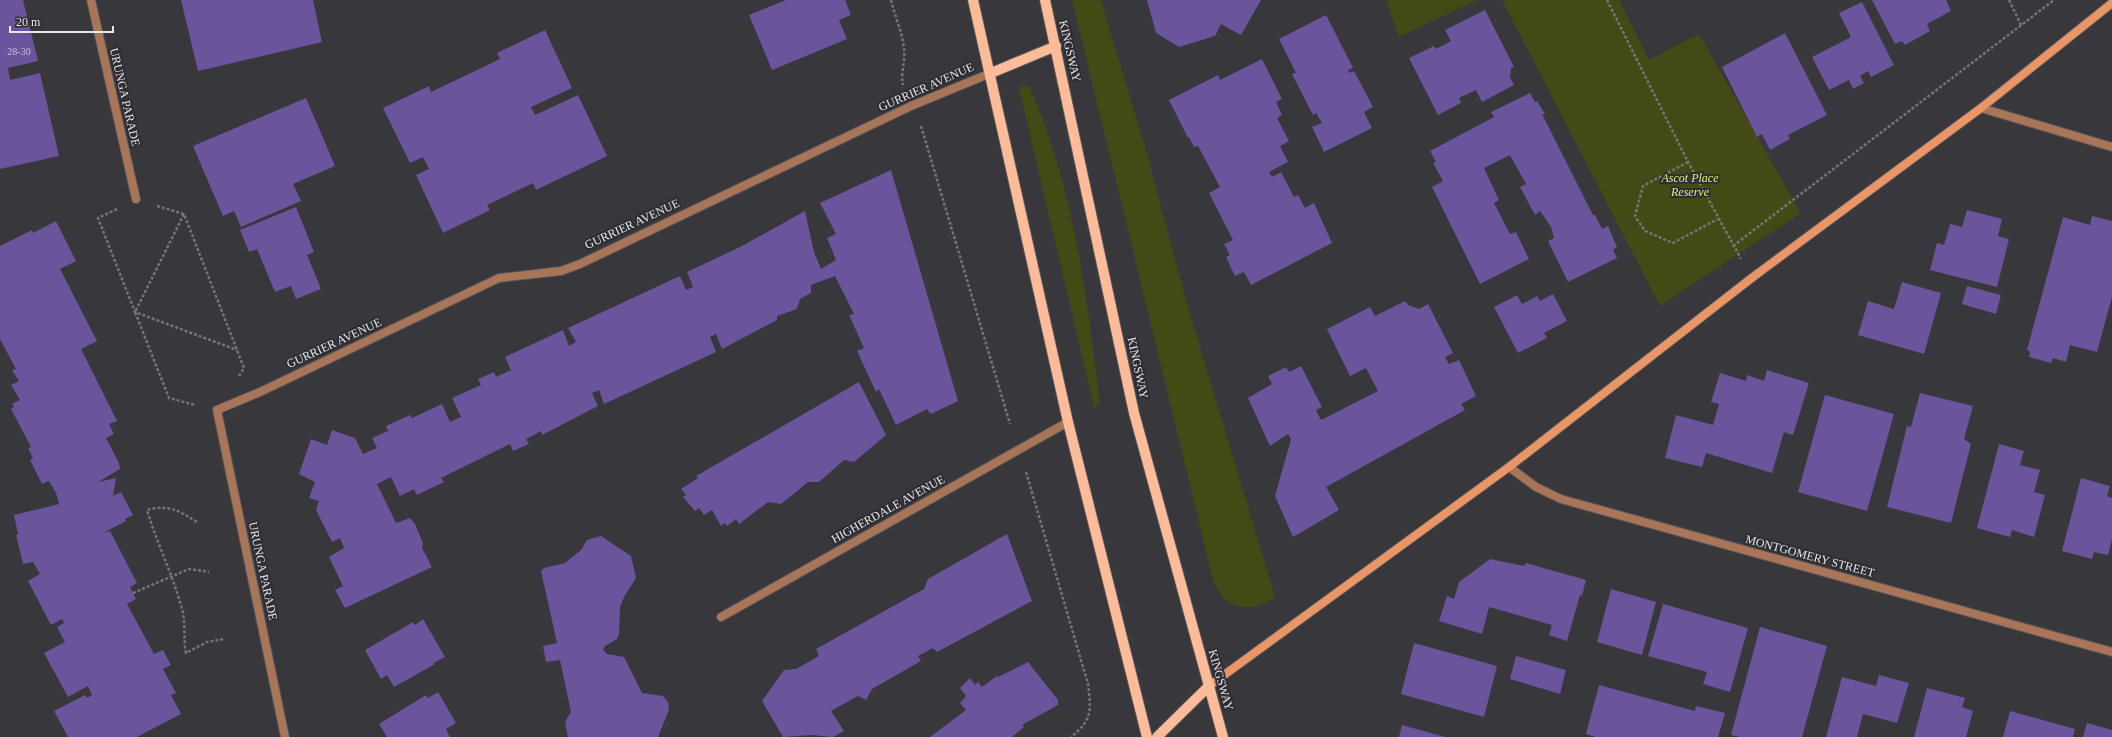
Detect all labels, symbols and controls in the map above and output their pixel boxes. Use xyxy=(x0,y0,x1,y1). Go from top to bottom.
scale bar xyxy=(10,8,113,34)
text: 20 m xyxy=(16,15,41,29)
street label: KINGSWAY xyxy=(1056,19,1084,84)
house number: 28-30 xyxy=(7,46,31,57)
street label: URUNGA PARADE xyxy=(107,46,143,148)
street label: GURRIER AVENUE xyxy=(876,60,976,114)
park label: Ascot Place Reserve xyxy=(1661,171,1719,199)
street label: GURRIER AVENUE xyxy=(582,196,682,252)
street label: GURRIER AVENUE xyxy=(284,315,384,371)
street label: KINGSWAY xyxy=(1125,336,1151,401)
street label: HIGHERDALE AVENUE xyxy=(829,472,947,546)
street label: URUNGA PARADE xyxy=(246,520,280,622)
street label: MONTGOMERY STREET xyxy=(1744,532,1877,580)
street label: KINGSWAY xyxy=(1206,648,1236,712)

